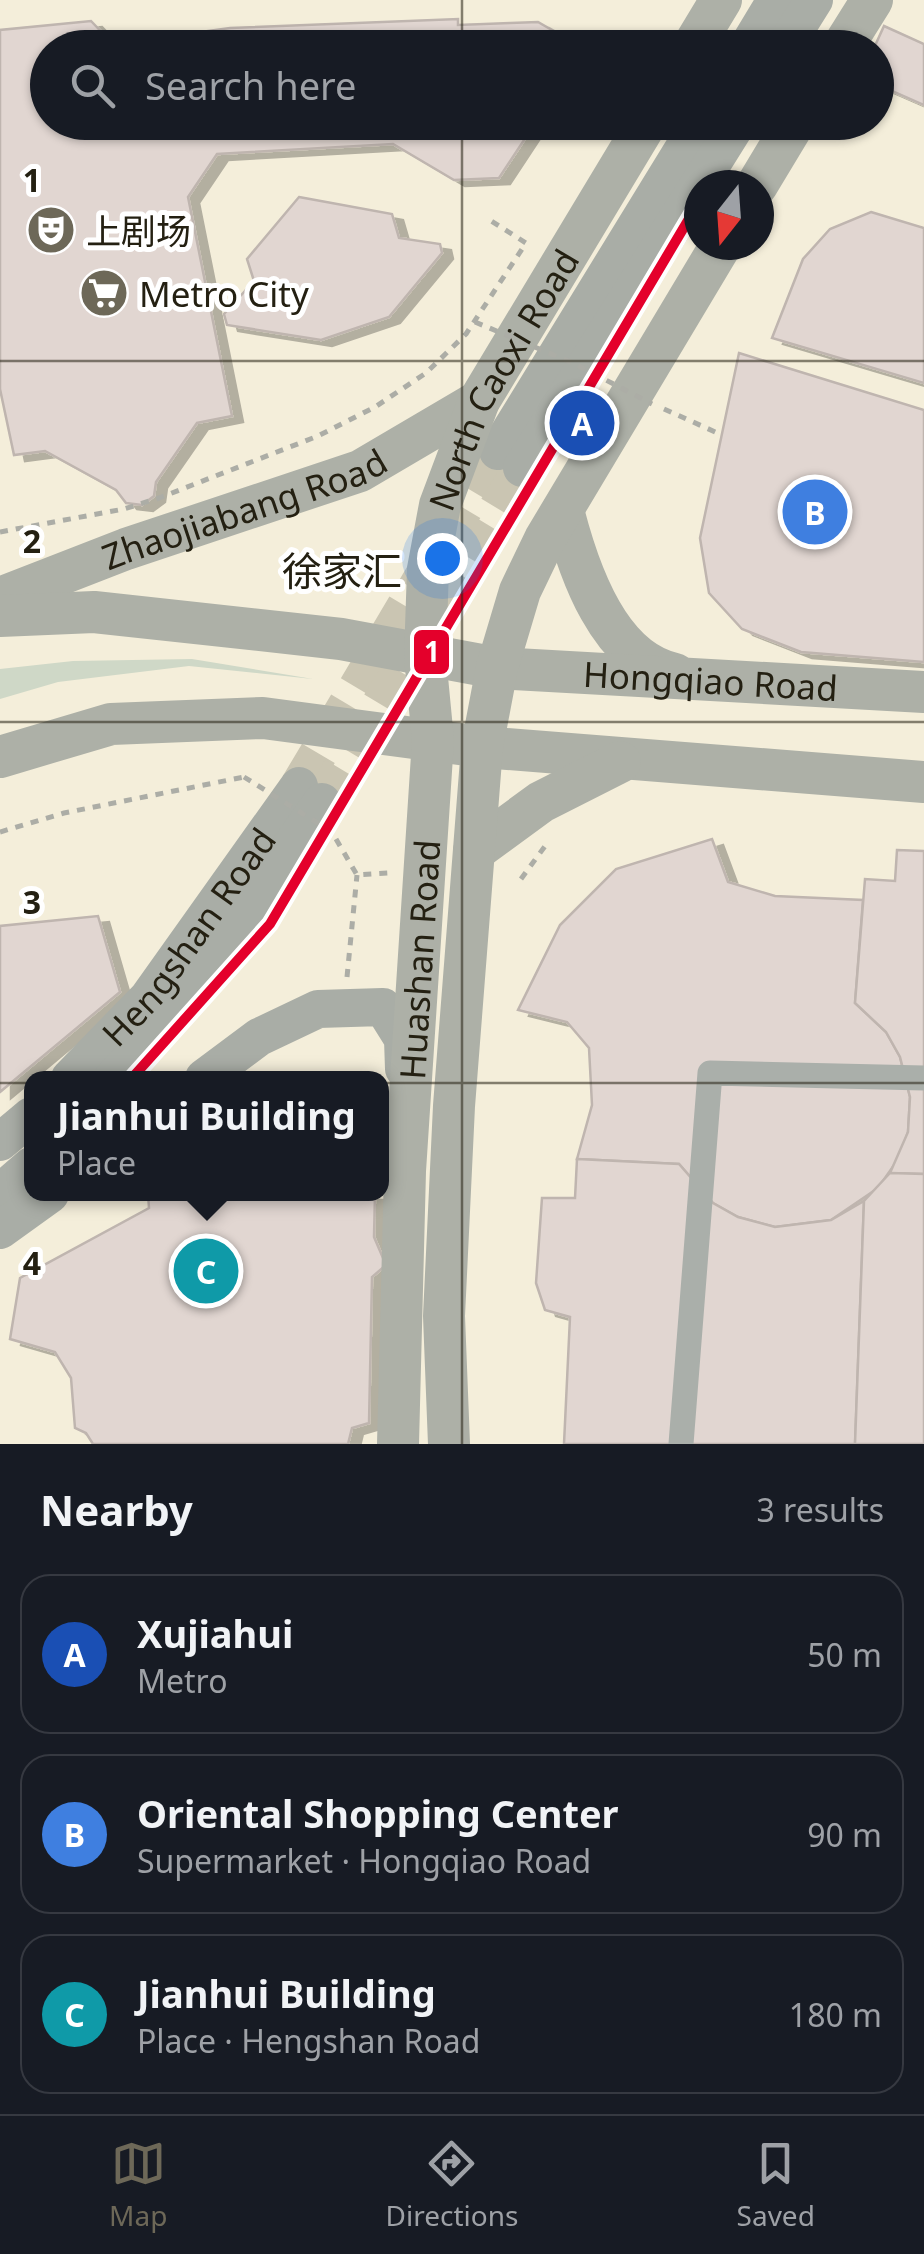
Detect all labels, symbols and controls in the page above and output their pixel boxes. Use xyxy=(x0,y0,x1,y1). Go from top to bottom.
search box xyxy=(30,30,894,140)
icon: search xyxy=(65,58,120,113)
text: Search here xyxy=(145,59,356,111)
text: 1 xyxy=(23,158,41,201)
north arrow xyxy=(684,170,774,260)
theatre icon: 上剧场 xyxy=(25,204,77,256)
place label: 上剧场 xyxy=(86,207,191,254)
street label: North Caoxi Road xyxy=(417,240,589,517)
supermarket icon: Metro City xyxy=(78,267,130,319)
place label: Metro City xyxy=(139,270,309,317)
pin: A xyxy=(550,386,614,460)
street label: Zhaojiabang Road xyxy=(95,437,395,580)
pin: B xyxy=(782,474,848,550)
text: 2 xyxy=(23,519,41,562)
your location xyxy=(417,533,468,584)
district label: 徐家汇 xyxy=(282,543,402,598)
line badge: 1 xyxy=(412,628,451,676)
text: 1 xyxy=(424,632,440,670)
street label: Hongqiao Road xyxy=(582,649,839,711)
street label: Hengshan Road xyxy=(91,818,286,1056)
street label: Huashan Road xyxy=(388,838,450,1081)
text: 3 xyxy=(23,880,41,923)
popup xyxy=(24,1071,389,1201)
text: Jianhui Building xyxy=(57,1089,356,1141)
text: Place xyxy=(57,1141,136,1184)
pin: C xyxy=(174,1234,238,1308)
text: 4 xyxy=(23,1241,41,1284)
text: Nearby xyxy=(40,1481,193,1538)
text: 3 results xyxy=(757,1488,884,1531)
text: Xujiahui xyxy=(137,1607,293,1659)
text: A xyxy=(63,1633,86,1676)
text: 50 m xyxy=(807,1633,882,1676)
text: Metro xyxy=(137,1659,228,1702)
text: Oriental Shopping Center xyxy=(137,1787,619,1839)
text: B xyxy=(64,1813,85,1856)
text: 90 m xyxy=(807,1813,882,1856)
text: Supermarket · Hongqiao Road xyxy=(137,1839,591,1882)
text: Jianhui Building xyxy=(137,1967,436,2019)
text: C xyxy=(64,1993,85,2036)
text: 180 m xyxy=(789,1993,882,2036)
text: Place · Hengshan Road xyxy=(137,2019,480,2062)
tab: Map xyxy=(109,2136,167,2234)
tab: Directions xyxy=(386,2136,518,2234)
tab: Saved xyxy=(737,2136,815,2234)

